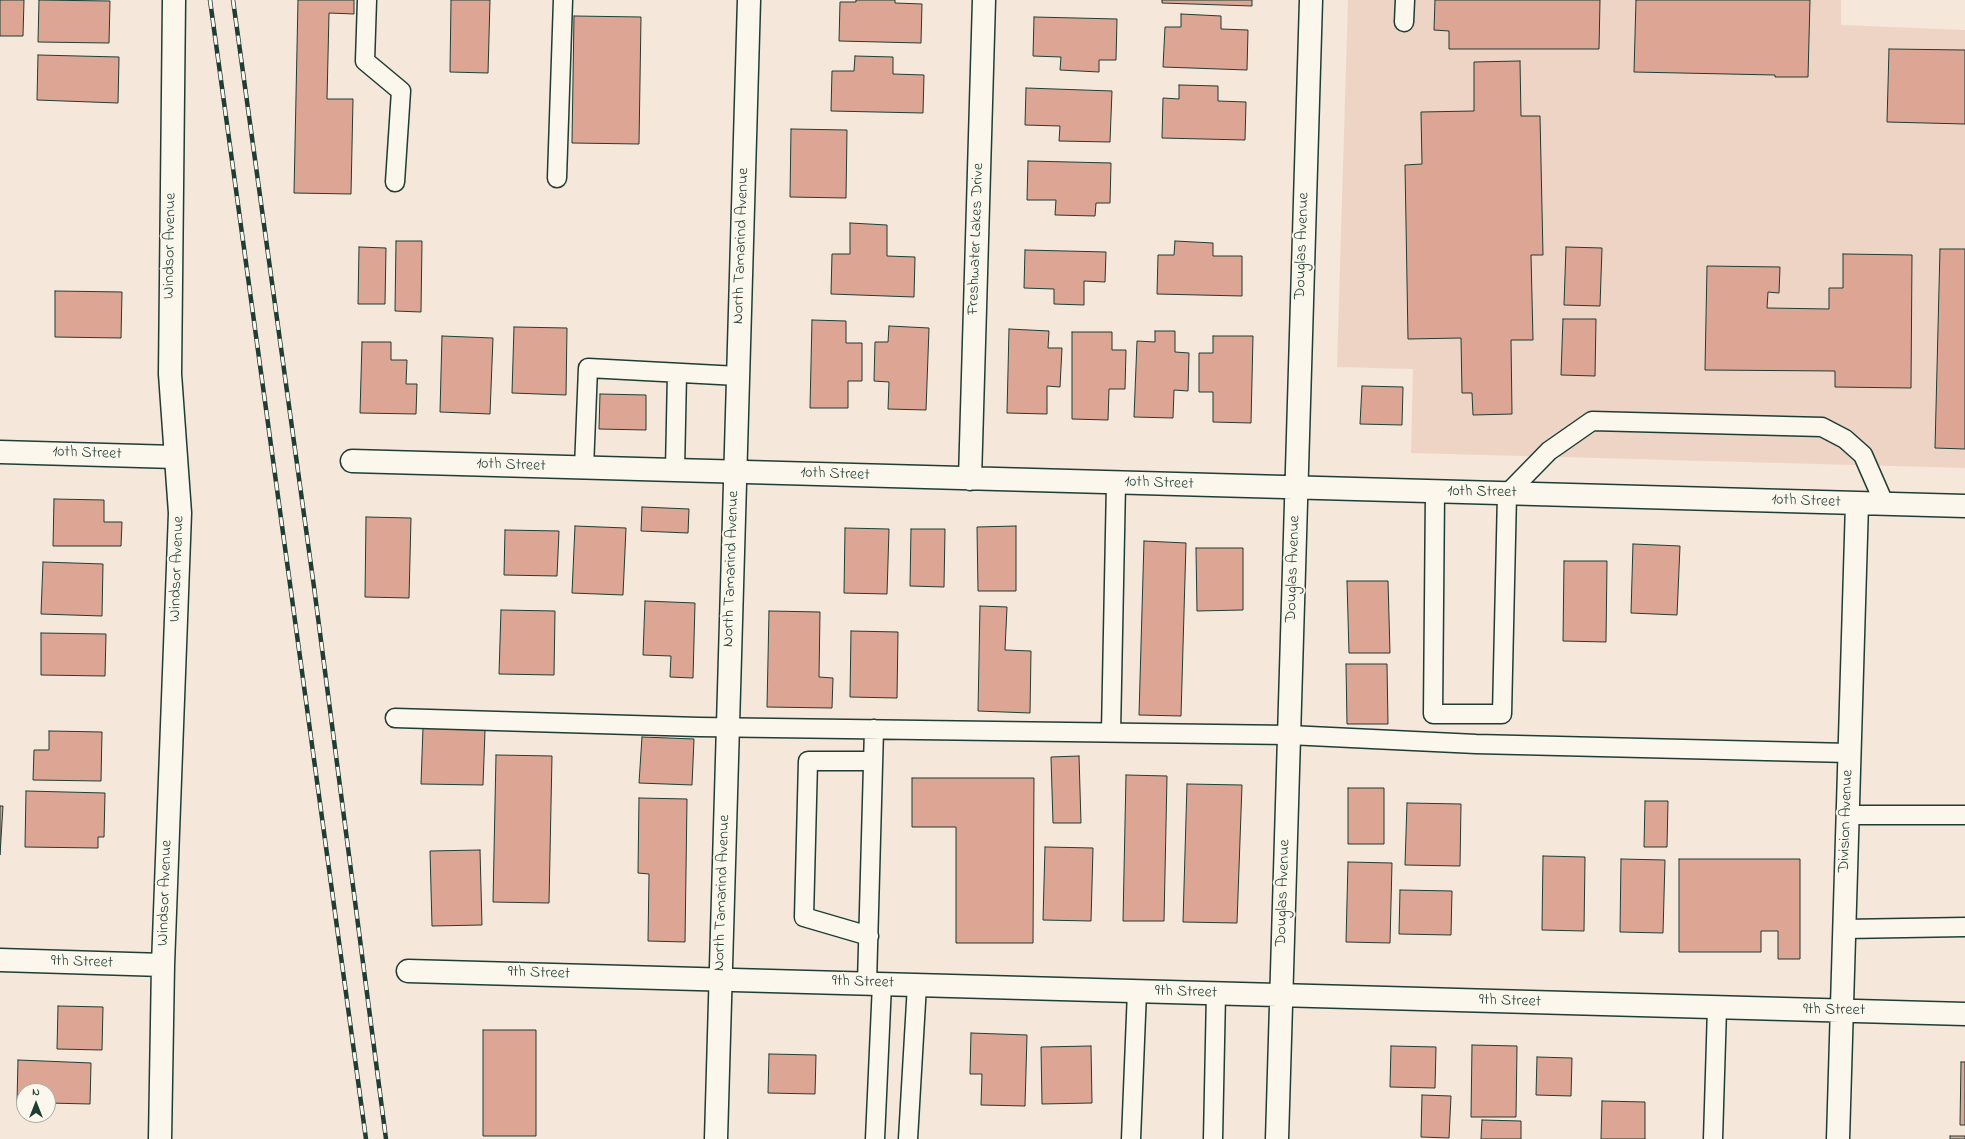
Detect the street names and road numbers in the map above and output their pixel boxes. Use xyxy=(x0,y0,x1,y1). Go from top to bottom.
street label: Freshwater Lakes Drive xyxy=(965,163,989,315)
street label: North Tamarind Avenue xyxy=(730,167,754,325)
street label: Douglas Avenue xyxy=(1292,192,1314,300)
street label: Windsor Avenue xyxy=(160,193,182,299)
street label: 10th Street xyxy=(52,443,122,465)
street label: 10th Street xyxy=(476,455,546,477)
street label: 10th Street xyxy=(800,464,870,486)
street label: 10th Street xyxy=(1124,473,1194,495)
street label: 10th Street xyxy=(1447,483,1517,503)
street label: North Tamarind Avenue xyxy=(720,490,744,648)
street label: 10th Street xyxy=(1771,491,1841,513)
street label: Douglas Avenue xyxy=(1283,515,1305,623)
street label: Windsor Avenue xyxy=(167,516,189,622)
street label: Division Avenue xyxy=(1836,769,1858,873)
street label: North Tamarind Avenue xyxy=(711,814,735,972)
street label: Douglas Avenue xyxy=(1273,839,1295,947)
street label: Windsor Avenue xyxy=(155,840,177,946)
street label: 9th Street xyxy=(51,952,113,974)
street label: 9th Street xyxy=(508,963,570,985)
street label: 9th Street xyxy=(832,972,894,994)
street label: 9th Street xyxy=(1155,982,1217,1004)
street label: 9th Street xyxy=(1479,991,1541,1013)
street label: 9th Street xyxy=(1803,1001,1865,1021)

